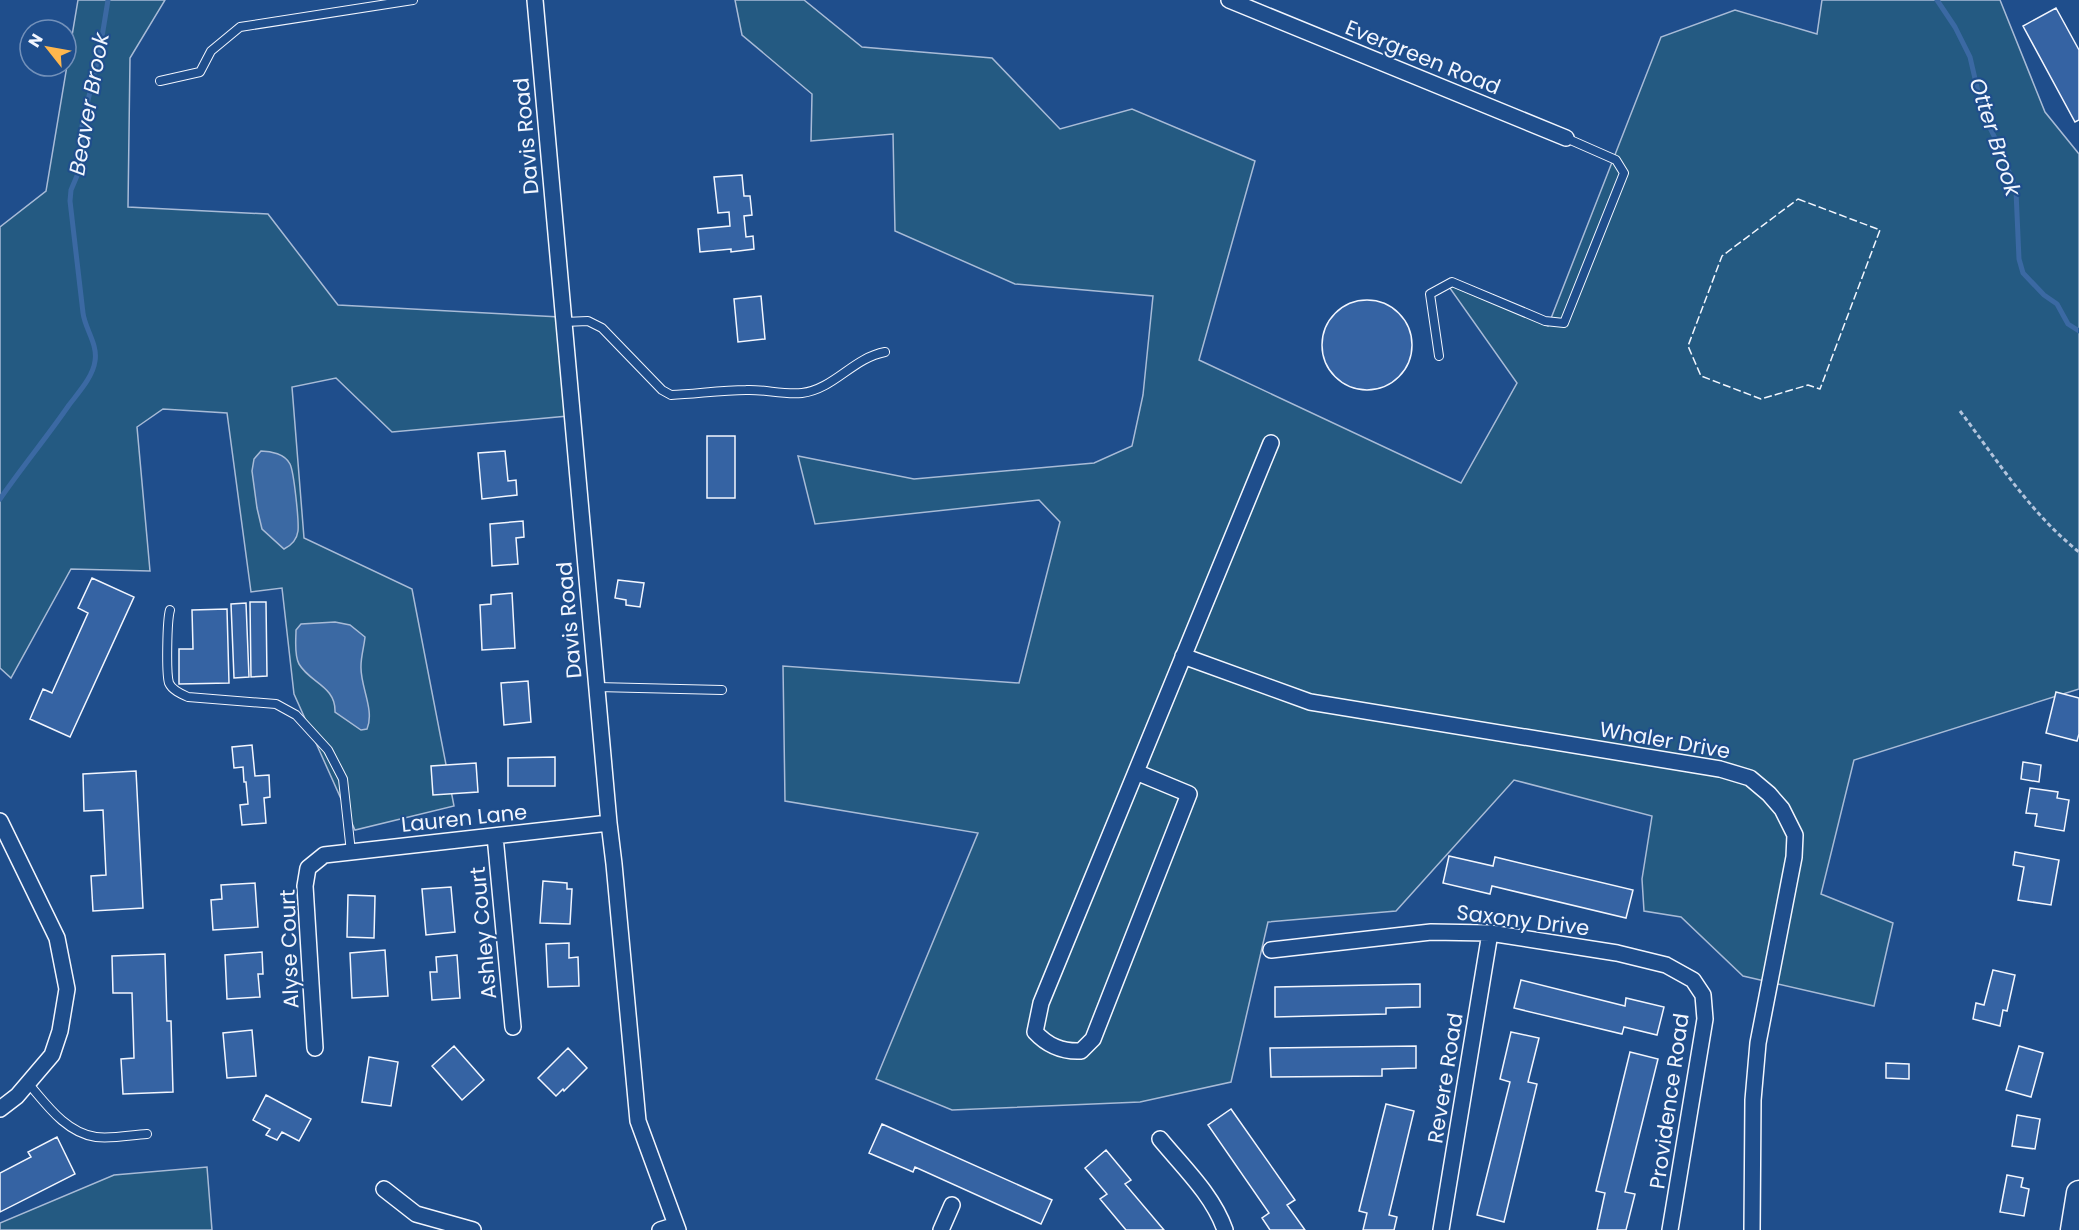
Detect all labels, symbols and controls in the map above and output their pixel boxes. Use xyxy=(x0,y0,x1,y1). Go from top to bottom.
street label: Evergreen Road xyxy=(1341,13,1505,101)
north arrow xyxy=(18,18,78,78)
text: N xyxy=(23,29,49,52)
water label: Beaver Brook xyxy=(61,29,117,178)
water label: Otter Brook xyxy=(1961,74,2029,202)
street label: Davis Road xyxy=(506,76,546,196)
street label: Davis Road xyxy=(549,560,589,680)
street label: Whaler Drive xyxy=(1597,714,1733,766)
street label: Lauren Lane xyxy=(400,797,528,839)
street label: Ashley Court xyxy=(463,866,503,1000)
street label: Alyse Court xyxy=(272,889,306,1009)
street label: Saxony Drive xyxy=(1455,897,1591,943)
street label: Revere Road xyxy=(1420,1011,1470,1145)
street label: Providence Road xyxy=(1642,1011,1696,1191)

